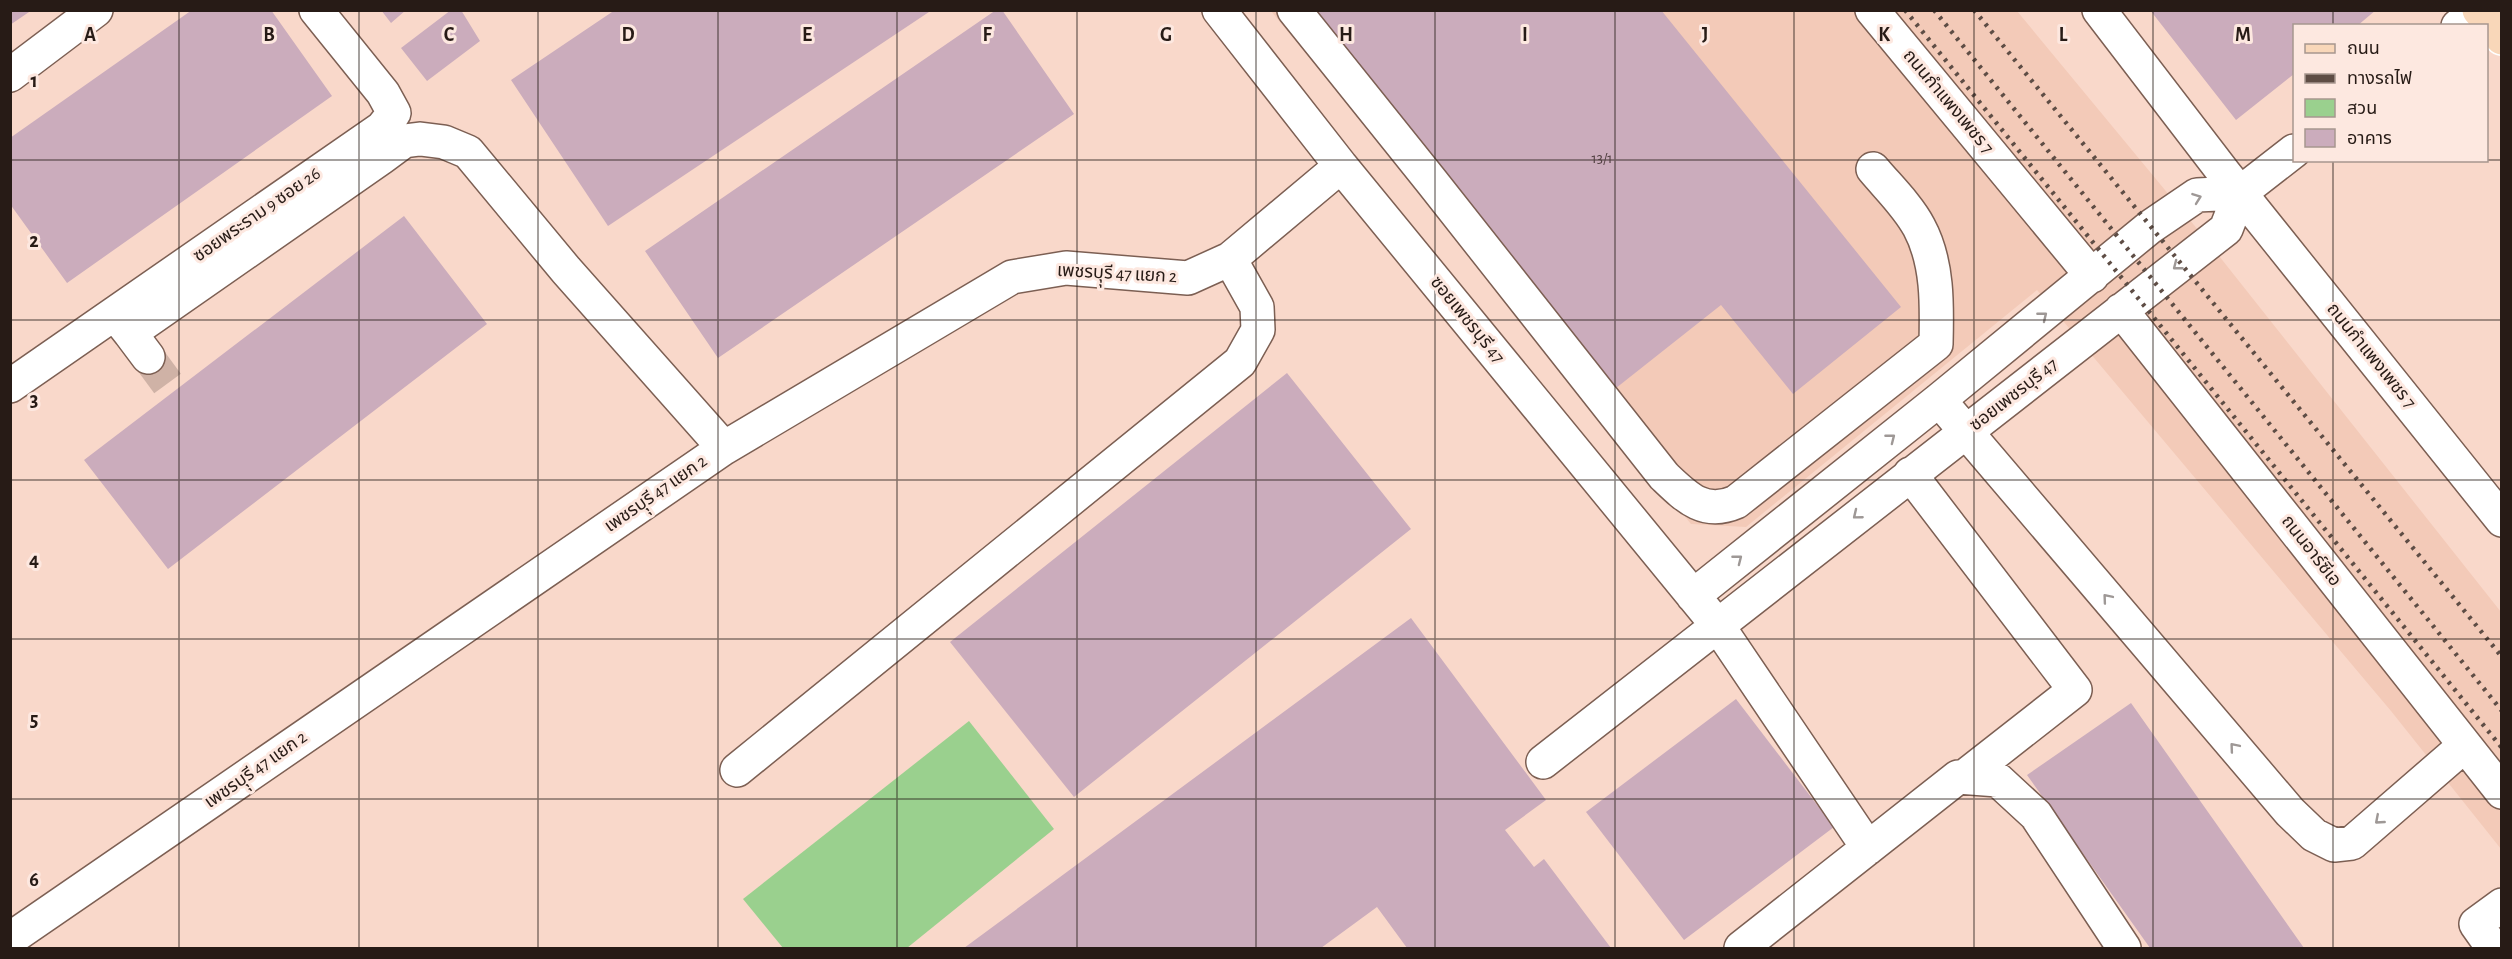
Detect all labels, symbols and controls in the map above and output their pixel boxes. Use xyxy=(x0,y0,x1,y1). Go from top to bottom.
legend xyxy=(2293,24,2488,162)
text: A xyxy=(84,25,96,45)
text: B xyxy=(263,25,275,45)
text: C xyxy=(444,25,455,45)
text: D xyxy=(621,25,635,45)
text: E xyxy=(802,25,812,45)
text: F xyxy=(982,25,992,45)
text: G xyxy=(1160,25,1172,45)
text: H xyxy=(1339,25,1353,45)
text: I xyxy=(1522,25,1528,45)
text: J xyxy=(1702,25,1708,45)
text: K xyxy=(1878,25,1890,45)
text: L xyxy=(2059,25,2068,45)
text: M xyxy=(2235,25,2251,45)
text: ถนน xyxy=(2347,40,2380,58)
street label: ถนนกำแพงเพชร 7 xyxy=(1899,47,1997,157)
text: ทางรถไฟ xyxy=(2347,69,2412,88)
text: 1 xyxy=(30,71,38,91)
text: สวน xyxy=(2347,100,2377,118)
text: อาคาร xyxy=(2347,130,2392,148)
house number: 13/1 xyxy=(1592,151,1612,166)
street label: ซอยพระราม 9 ซอย 26 xyxy=(190,164,324,266)
one-way arrow xyxy=(2192,193,2202,205)
text: 2 xyxy=(29,231,39,251)
one-way arrow xyxy=(2173,259,2184,270)
street label: เพชรบุุรี 47 แยก 2 xyxy=(1056,261,1178,292)
street label: ซอยเพชรบุรี 47 xyxy=(1426,273,1508,367)
street label: ถนนกำแพงเพชร 7 xyxy=(2323,300,2419,412)
one-way arrow xyxy=(2036,312,2047,323)
street label: ซอยเพชรบุรี 47 xyxy=(1966,354,2062,436)
text: 3 xyxy=(30,390,38,410)
one-way arrow xyxy=(1884,434,1895,445)
street label: เพชรบุุรี 47 แยก 2 xyxy=(601,451,714,541)
one-way arrow xyxy=(1853,508,1864,519)
street label: ถนนอาร์ซีเอ xyxy=(2278,511,2345,590)
text: 4 xyxy=(29,550,39,570)
one-way arrow xyxy=(1732,556,1743,567)
one-way arrow xyxy=(2103,594,2114,605)
text: 5 xyxy=(30,710,38,730)
street label: เพชรบุุรี 47 แยก 2 xyxy=(201,727,314,817)
one-way arrow xyxy=(2230,743,2241,754)
one-way arrow xyxy=(2375,813,2385,824)
text: 6 xyxy=(29,870,39,890)

